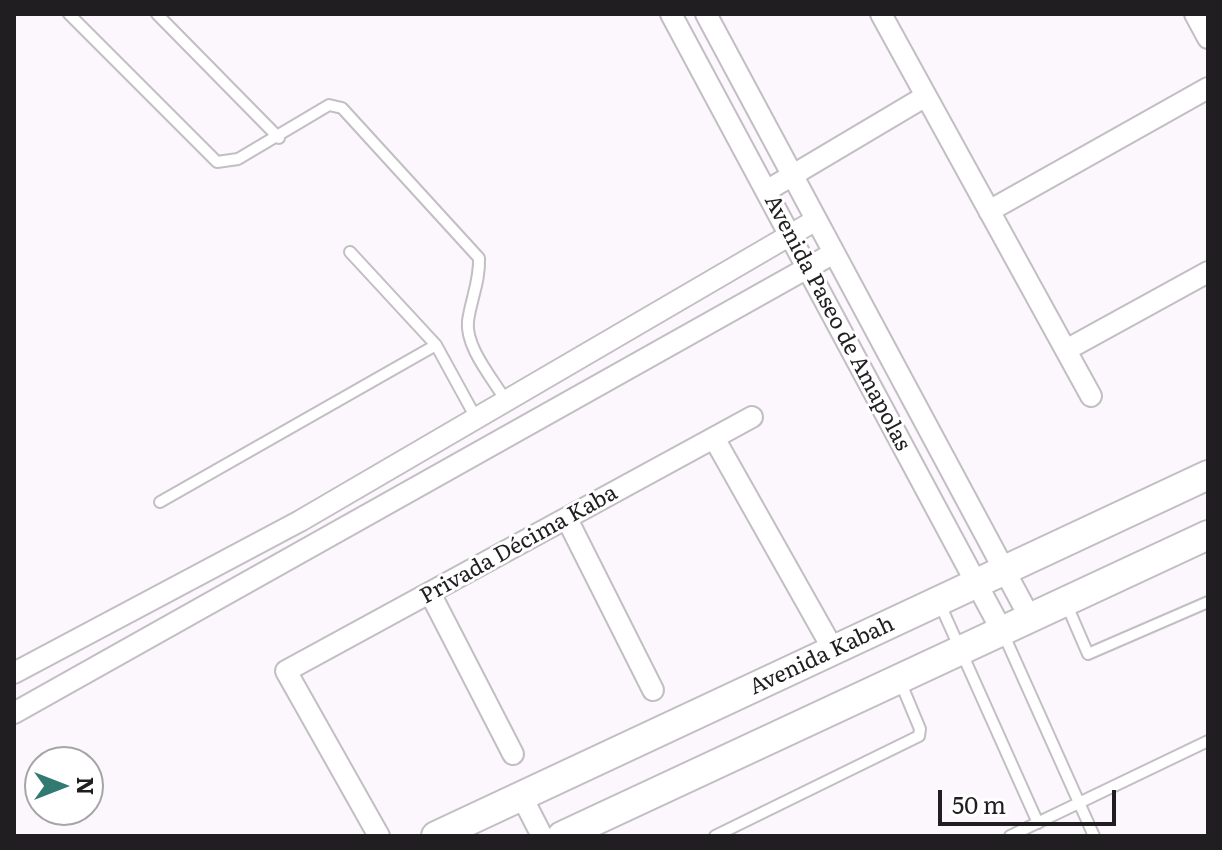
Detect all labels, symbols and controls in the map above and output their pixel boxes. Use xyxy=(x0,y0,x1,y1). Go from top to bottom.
street label: Avenida Paseo de Amapolas xyxy=(758,191,916,455)
street label: Privada Décima Kaba xyxy=(416,480,622,610)
street label: Avenida Kabah xyxy=(745,611,899,701)
north arrow xyxy=(24,746,104,826)
scale bar xyxy=(942,774,1120,824)
text: N xyxy=(70,777,103,795)
text: 50 m xyxy=(952,786,1006,821)

